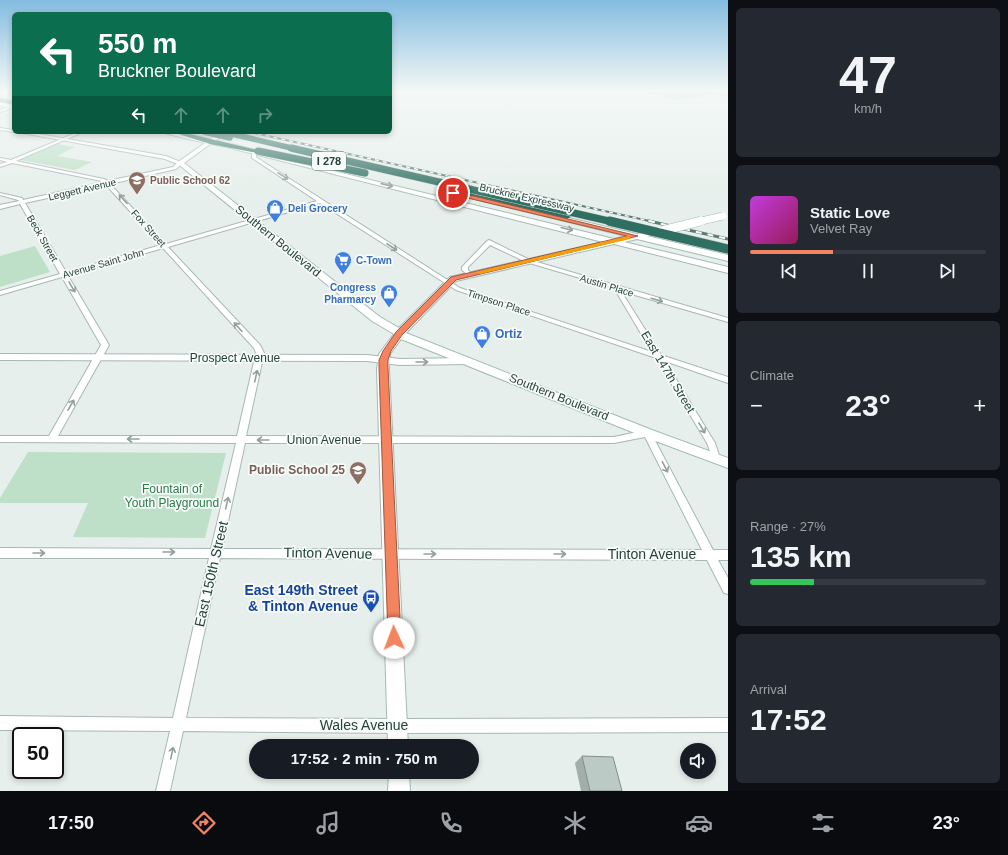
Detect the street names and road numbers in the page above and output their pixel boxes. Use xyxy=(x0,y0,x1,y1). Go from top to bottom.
road number: I 278 xyxy=(312,152,346,170)
street label: Leggett Avenue xyxy=(47,176,118,203)
street label: Bruckner Expressway xyxy=(479,181,575,214)
street label: Southern Boulevard xyxy=(232,202,324,280)
street label: Fox Street xyxy=(129,208,168,249)
street label: Beck Street xyxy=(25,213,60,264)
street label: Avenue Saint John xyxy=(61,247,145,280)
street label: Austin Place xyxy=(579,272,635,299)
street label: Timpson Place xyxy=(466,287,532,318)
street label: East 147th Street xyxy=(638,329,698,416)
street label: Prospect Avenue xyxy=(190,351,281,365)
street label: Southern Boulevard xyxy=(507,371,611,423)
street label: Union Avenue xyxy=(287,433,362,447)
street label: East 150th Street xyxy=(191,519,231,629)
street label: Tinton Avenue xyxy=(283,544,373,562)
street label: Tinton Avenue xyxy=(608,546,697,562)
street label: Wales Avenue xyxy=(320,717,409,733)

